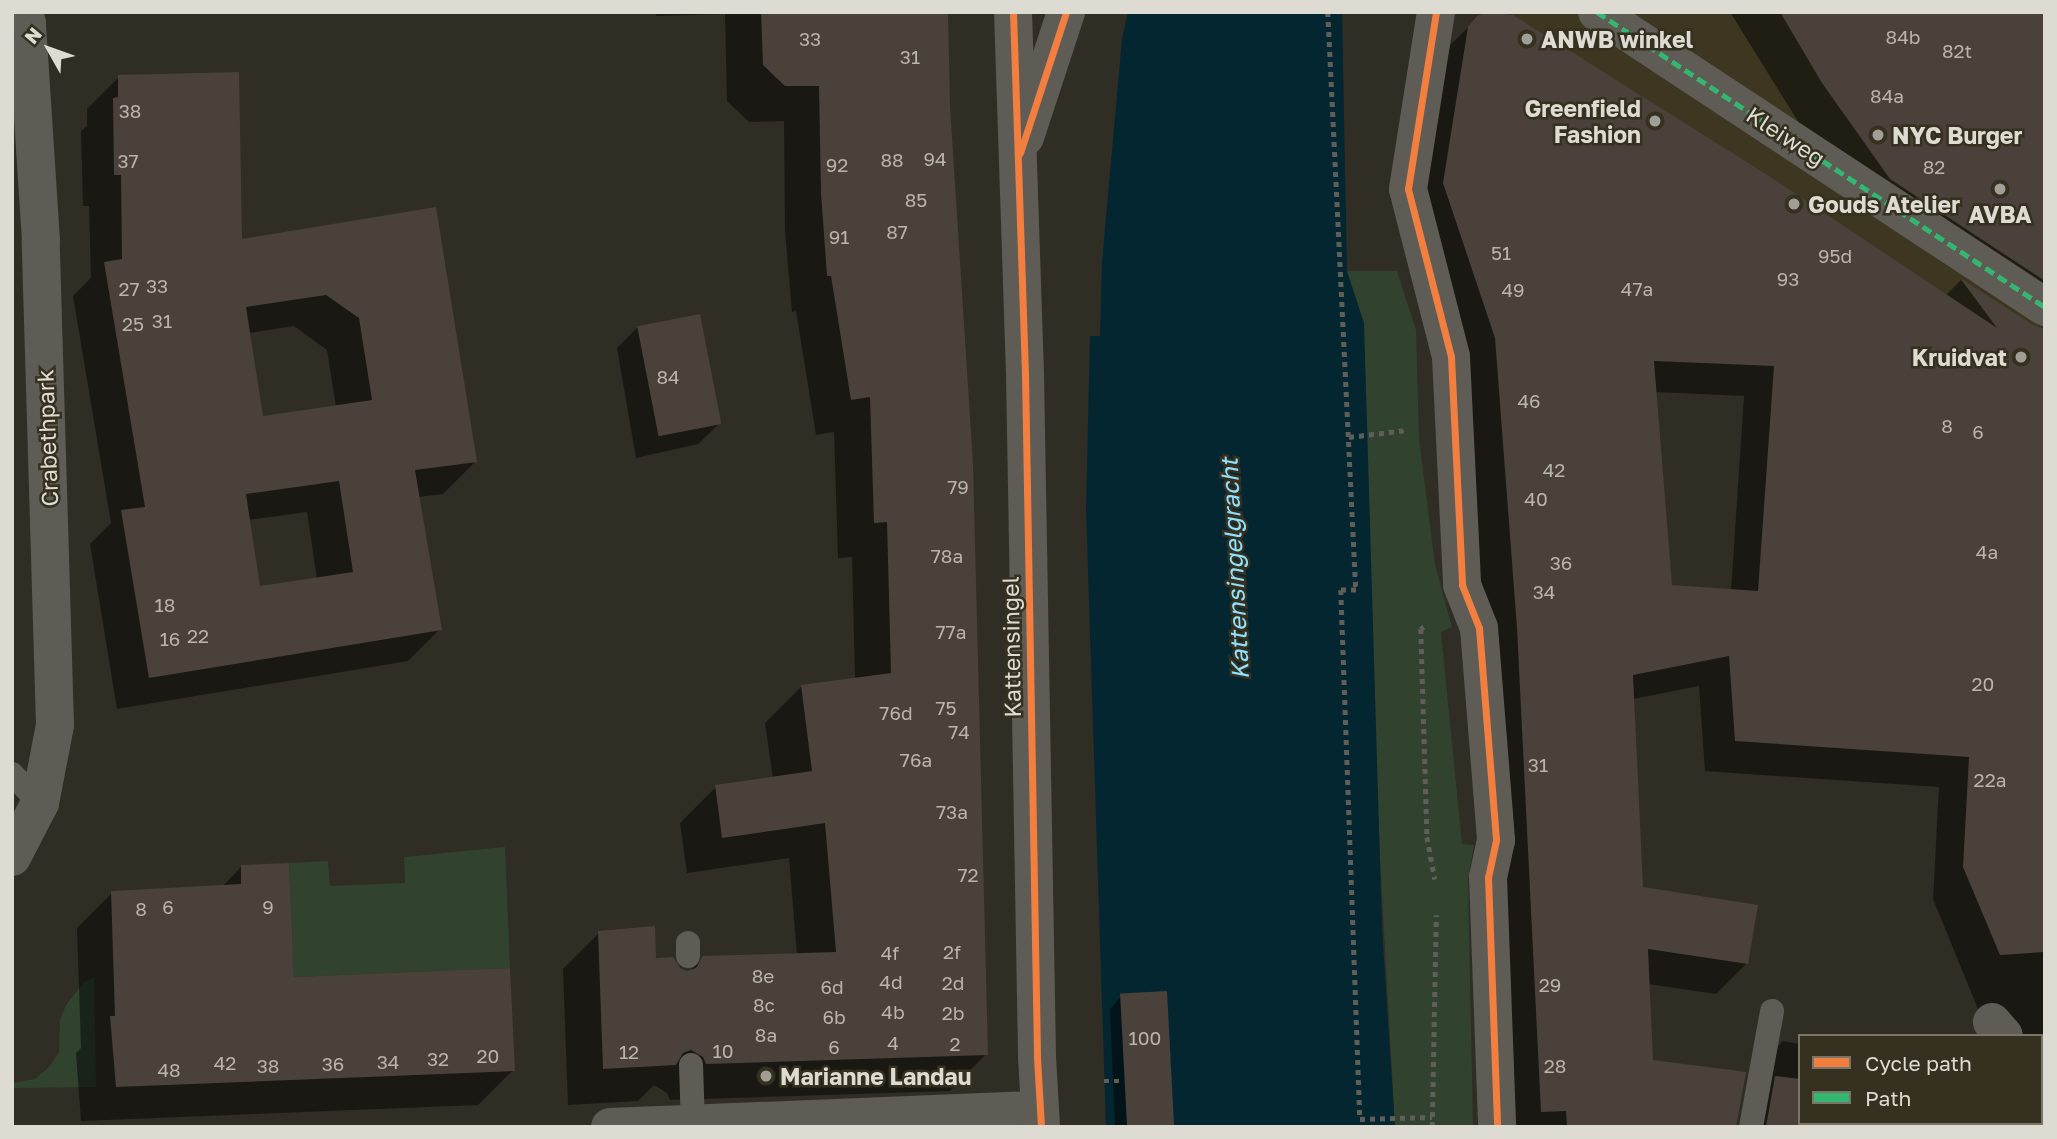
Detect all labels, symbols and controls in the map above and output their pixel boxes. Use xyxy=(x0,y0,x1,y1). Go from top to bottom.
north arrow xyxy=(14,14,84,84)
text: N xyxy=(19,22,46,48)
place label: ANWB winkel xyxy=(1541,25,1693,53)
house number: 84b xyxy=(1886,26,1920,48)
house number: 33 xyxy=(799,28,821,50)
marker: ANWB winkel xyxy=(1519,31,1535,47)
house number: 82t xyxy=(1942,40,1972,62)
house number: 31 xyxy=(900,46,920,68)
house number: 84a xyxy=(1870,85,1904,107)
place label: Greenfield Fashion xyxy=(1524,94,1641,148)
house number: 38 xyxy=(119,100,141,122)
street label: Kleiweg xyxy=(1742,100,1830,172)
marker: Greenfield Fashion xyxy=(1647,113,1663,129)
place label: NYC Burger xyxy=(1892,121,2022,149)
marker: NYC Burger xyxy=(1870,127,1886,143)
house number: 94 xyxy=(923,148,947,170)
house number: 88 xyxy=(880,149,904,171)
house number: 37 xyxy=(117,150,139,172)
house number: 92 xyxy=(826,154,848,176)
house number: 82 xyxy=(1923,156,1945,178)
marker: AVBA xyxy=(1992,181,2008,197)
house number: 85 xyxy=(905,189,927,211)
place label: Gouds Atelier xyxy=(1808,190,1960,218)
marker: Gouds Atelier xyxy=(1786,196,1802,212)
place label: AVBA xyxy=(1968,200,2032,228)
house number: 87 xyxy=(886,221,908,243)
house number: 91 xyxy=(829,226,849,248)
house number: 51 xyxy=(1491,242,1511,264)
house number: 95d xyxy=(1818,245,1852,267)
house number: 93 xyxy=(1777,268,1799,290)
house number: 33 xyxy=(146,275,168,297)
house number: 27 xyxy=(118,278,140,300)
house number: 47a xyxy=(1621,278,1653,300)
house number: 49 xyxy=(1501,279,1525,301)
house number: 31 xyxy=(152,310,172,332)
house number: 25 xyxy=(122,313,144,335)
place label: Kruidvat xyxy=(1912,343,2007,371)
marker: Kruidvat xyxy=(2013,349,2029,365)
house number: 84 xyxy=(656,366,680,388)
street label: Crabethpark xyxy=(31,369,63,507)
house number: 46 xyxy=(1517,390,1541,412)
house number: 8 xyxy=(1941,415,1953,437)
house number: 6 xyxy=(1972,421,1984,443)
water label: Kattensingelgracht xyxy=(1214,457,1254,681)
house number: 42 xyxy=(1543,459,1565,481)
house number: 79 xyxy=(947,476,969,498)
house number: 40 xyxy=(1524,488,1548,510)
house number: 4a xyxy=(1976,541,1998,563)
house number: 78a xyxy=(931,545,963,567)
house number: 36 xyxy=(1550,552,1572,574)
street label: Kattensingel xyxy=(996,576,1026,718)
house number: 34 xyxy=(1533,581,1555,603)
house number: 18 xyxy=(155,594,175,616)
house number: 77a xyxy=(936,621,966,643)
house number: 22 xyxy=(187,625,209,647)
house number: 16 xyxy=(160,628,180,650)
house number: 20 xyxy=(1972,673,1994,695)
house number: 75 xyxy=(935,697,957,719)
house number: 76d xyxy=(879,702,913,724)
house number: 74 xyxy=(948,721,970,743)
house number: 76a xyxy=(900,749,932,771)
house number: 31 xyxy=(1528,754,1548,776)
house number: 22a xyxy=(1974,769,2006,791)
house number: 73a xyxy=(936,801,968,823)
house number: 72 xyxy=(957,864,979,886)
house number: 6 xyxy=(162,896,174,918)
house number: 9 xyxy=(262,896,274,918)
house number: 8 xyxy=(135,898,147,920)
house number: 2f xyxy=(943,941,961,963)
house number: 4f xyxy=(881,942,899,964)
house number: 8e xyxy=(752,965,774,987)
house number: 4d xyxy=(879,971,903,993)
house number: 2d xyxy=(942,972,964,994)
house number: 29 xyxy=(1539,974,1561,996)
house number: 6d xyxy=(820,976,844,998)
house number: 8c xyxy=(753,994,775,1016)
house number: 4b xyxy=(881,1001,905,1023)
house number: 2b xyxy=(942,1002,964,1024)
house number: 6b xyxy=(822,1006,846,1028)
house number: 8a xyxy=(755,1024,777,1046)
house number: 100 xyxy=(1129,1027,1161,1049)
house number: 4 xyxy=(887,1032,899,1054)
house number: 2 xyxy=(949,1033,961,1055)
legend xyxy=(1798,1034,2043,1125)
house number: 6 xyxy=(828,1036,840,1058)
house number: 10 xyxy=(713,1040,733,1062)
house number: 12 xyxy=(619,1041,639,1063)
house number: 20 xyxy=(477,1045,499,1067)
house number: 32 xyxy=(427,1048,449,1070)
text: Cycle path xyxy=(1865,1050,1972,1076)
house number: 34 xyxy=(377,1051,399,1073)
house number: 42 xyxy=(214,1052,236,1074)
house number: 36 xyxy=(322,1053,344,1075)
house number: 38 xyxy=(257,1055,279,1077)
house number: 28 xyxy=(1544,1055,1566,1077)
house number: 48 xyxy=(157,1059,181,1081)
place label: Marianne Landau xyxy=(780,1062,971,1090)
marker: Marianne Landau xyxy=(758,1068,774,1084)
text: Path xyxy=(1865,1085,1912,1111)

